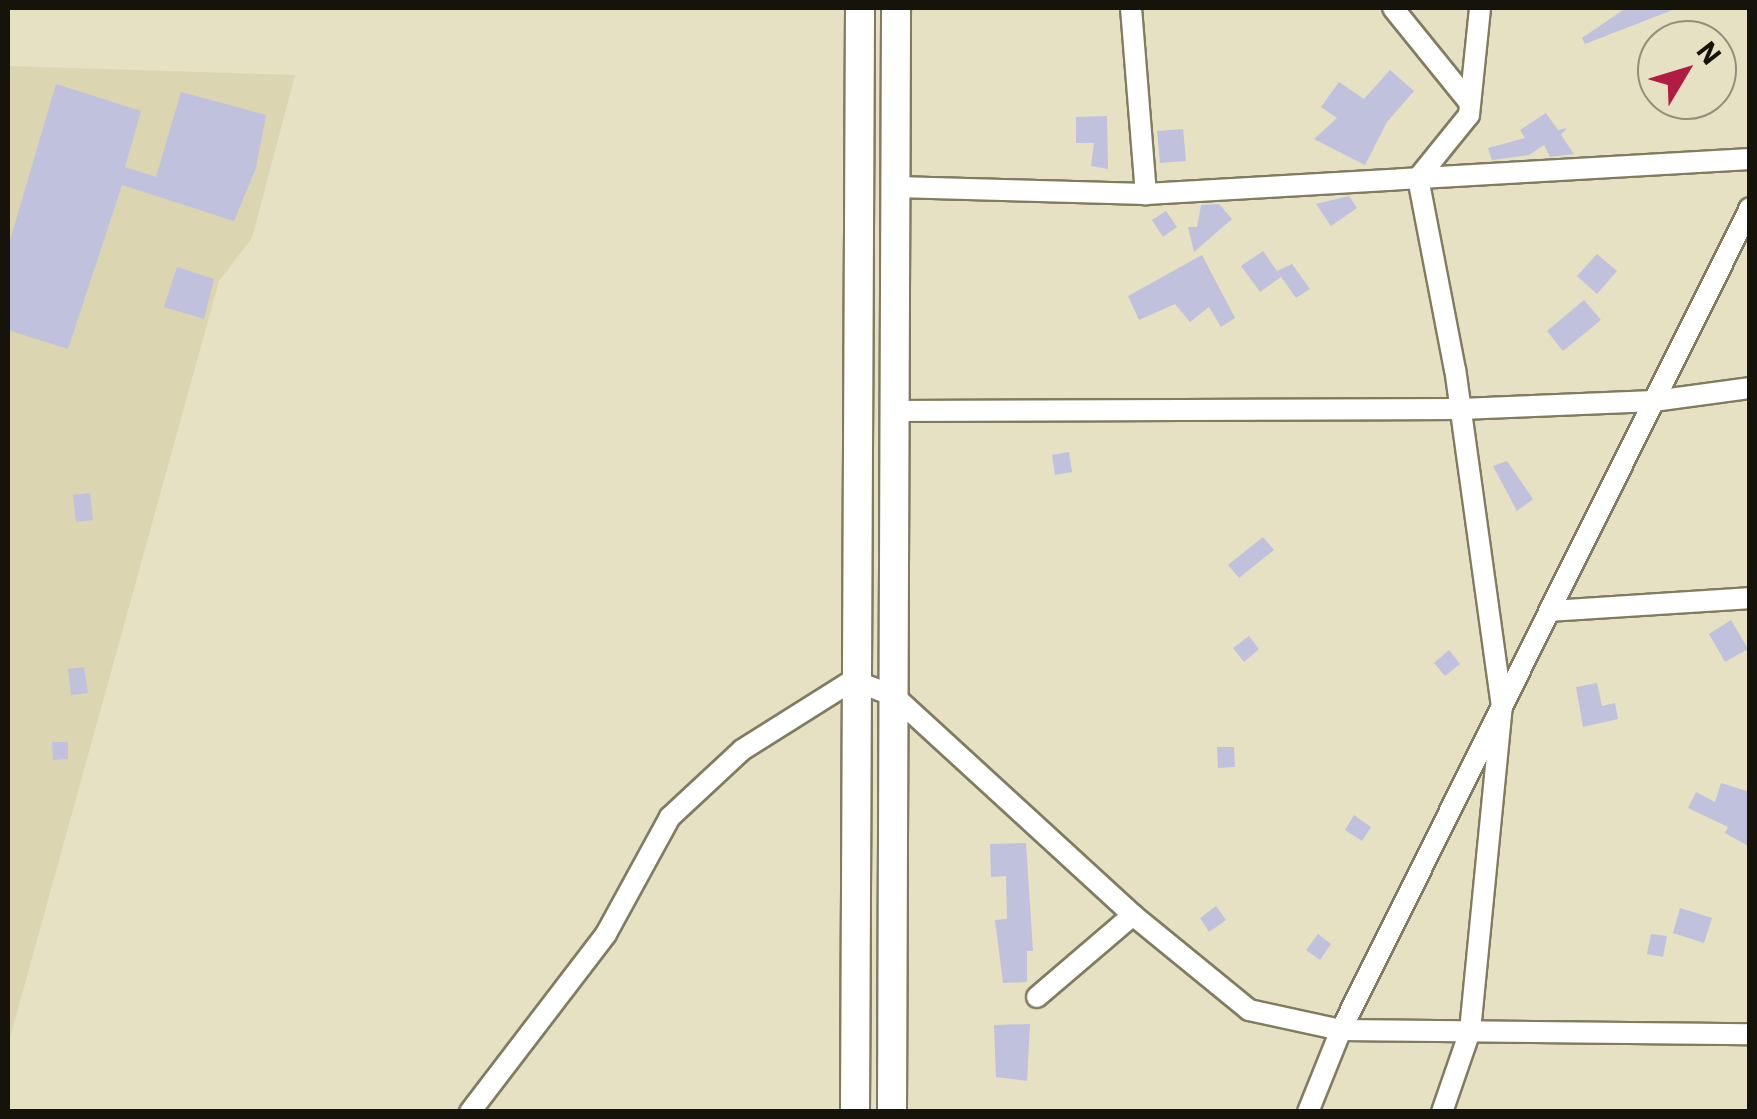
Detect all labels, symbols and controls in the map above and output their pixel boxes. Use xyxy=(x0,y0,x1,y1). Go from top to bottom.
north arrow xyxy=(1637,20,1737,120)
text: N xyxy=(1689,33,1730,72)

